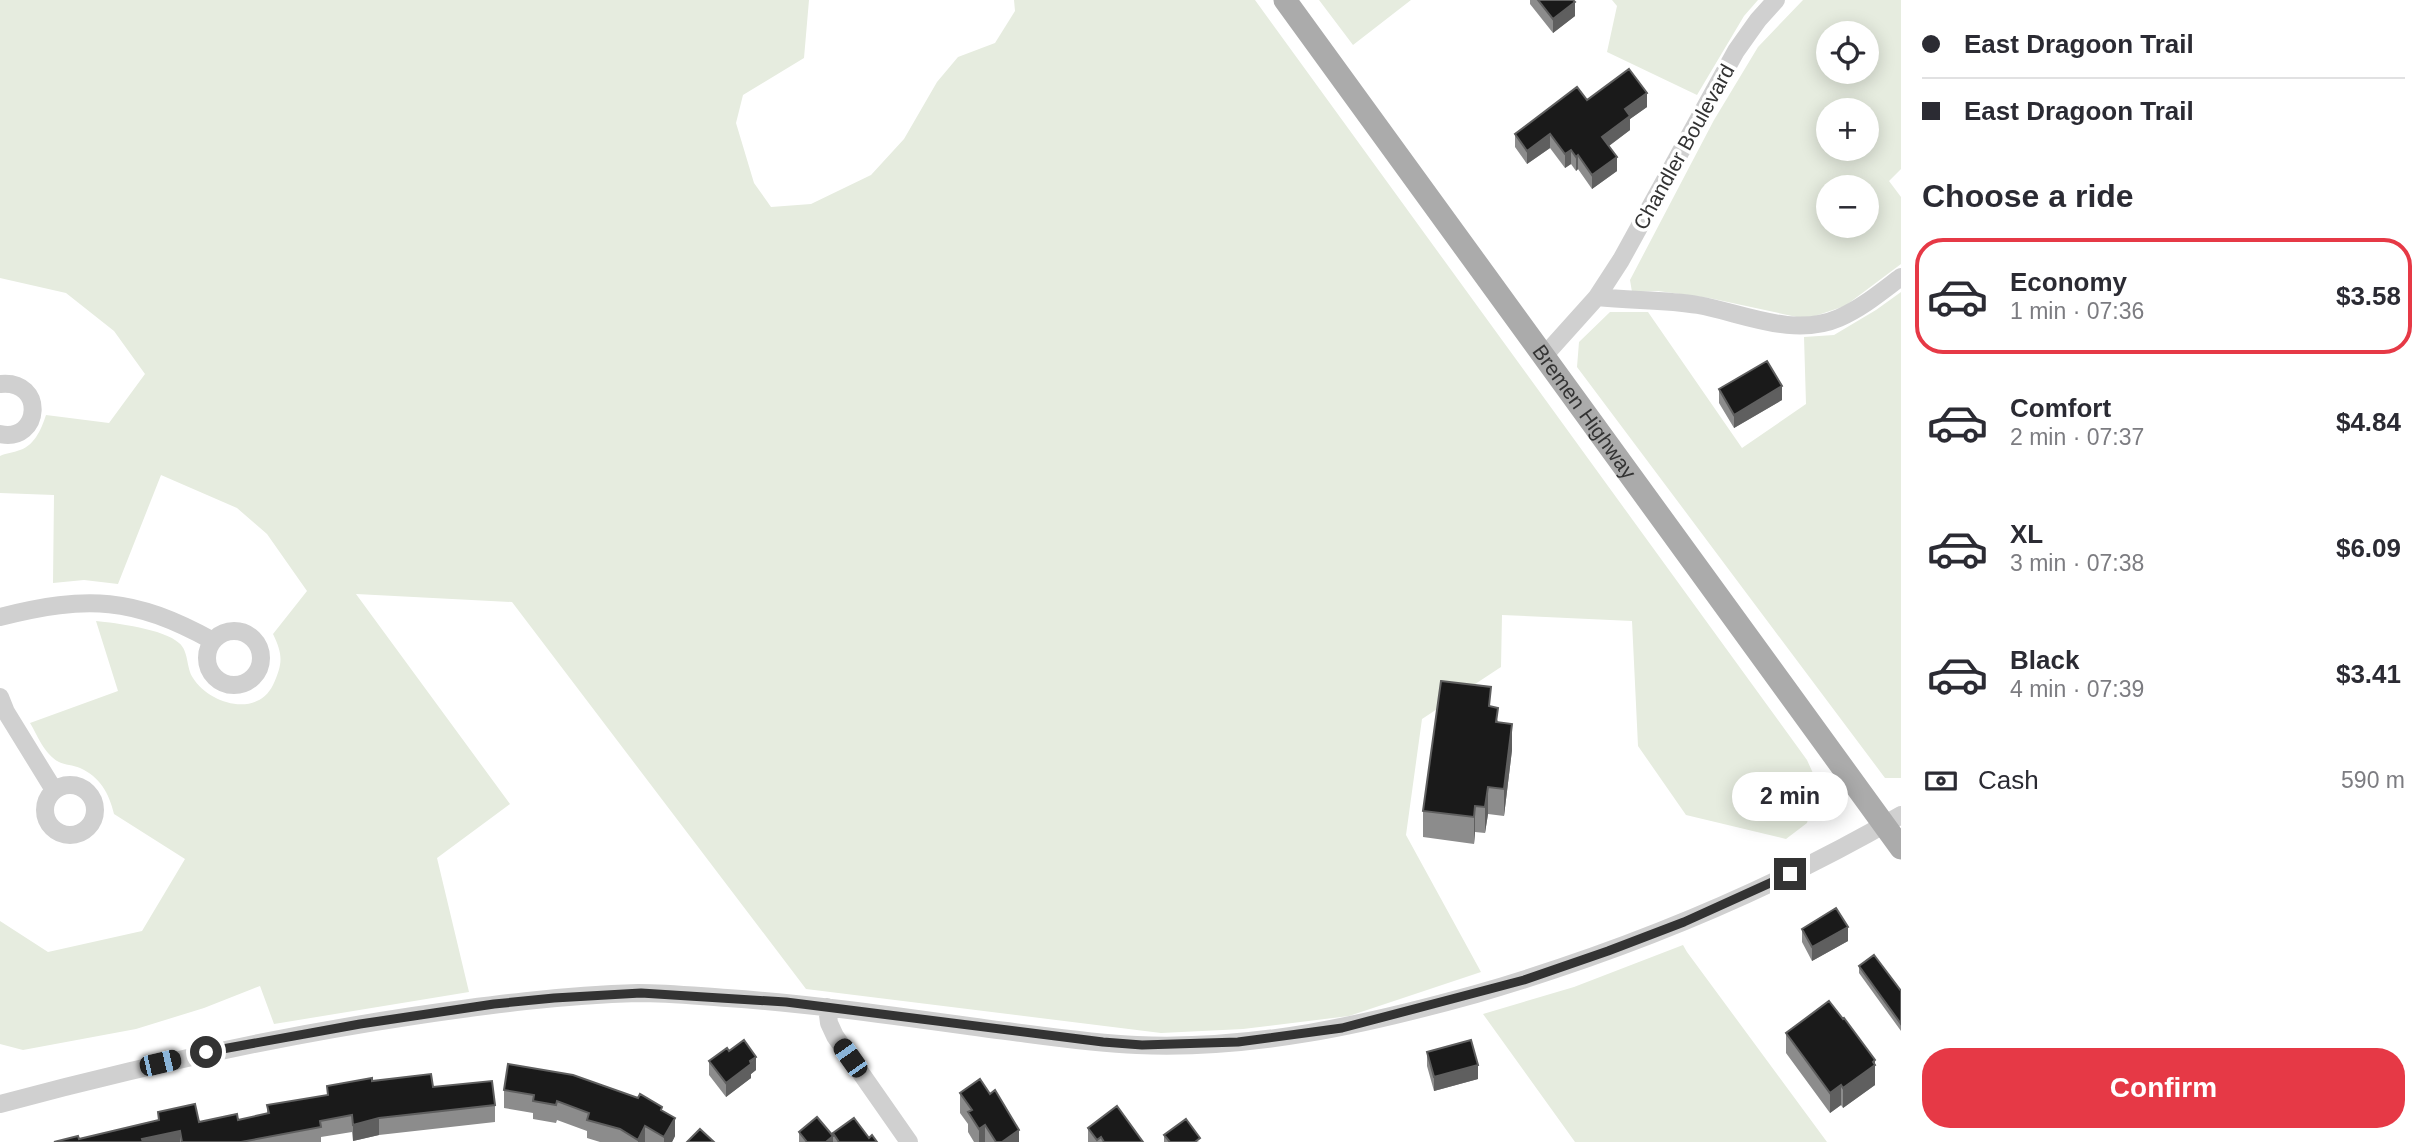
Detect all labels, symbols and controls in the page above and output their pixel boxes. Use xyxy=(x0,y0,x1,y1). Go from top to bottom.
map controls xyxy=(1816,21,1879,238)
button: locate xyxy=(1816,21,1879,84)
text: East Dragoon Trail xyxy=(1964,29,2194,59)
street label: Chandler Boulevard xyxy=(1629,60,1739,234)
text: East Dragoon Trail xyxy=(1964,96,2194,126)
button: + xyxy=(1816,98,1879,161)
button: − xyxy=(1816,175,1879,238)
text: Choose a ride xyxy=(1922,178,2134,214)
icon: car xyxy=(1926,265,1989,328)
text: Economy xyxy=(2010,267,2127,297)
text: $3.58 xyxy=(2336,281,2401,311)
text: 1 min · 07:36 xyxy=(2010,298,2144,324)
street label: Bremen Highway xyxy=(1528,340,1641,483)
icon: car xyxy=(1926,391,1989,454)
text: Comfort xyxy=(2010,393,2111,423)
text: $4.84 xyxy=(2336,407,2401,437)
text: 2 min · 07:37 xyxy=(2010,424,2144,450)
icon: car xyxy=(1926,517,1989,580)
text: XL xyxy=(2010,519,2043,549)
text: $6.09 xyxy=(2336,533,2401,563)
text: 3 min · 07:38 xyxy=(2010,550,2144,576)
icon: car xyxy=(1926,643,1989,706)
text: Black xyxy=(2010,645,2079,675)
text: $3.41 xyxy=(2336,659,2401,689)
text: 4 min · 07:39 xyxy=(2010,676,2144,702)
icon: cash xyxy=(1922,762,1960,800)
text: Cash xyxy=(1978,765,2039,795)
text: 590 m xyxy=(2341,767,2405,793)
callout: 2 min xyxy=(1732,772,1848,822)
text: 2 min xyxy=(1760,783,1820,809)
route end xyxy=(1774,858,1806,890)
car xyxy=(830,1035,871,1081)
route start xyxy=(190,1036,222,1068)
car xyxy=(138,1048,183,1078)
button: Confirm xyxy=(1922,1048,2405,1128)

